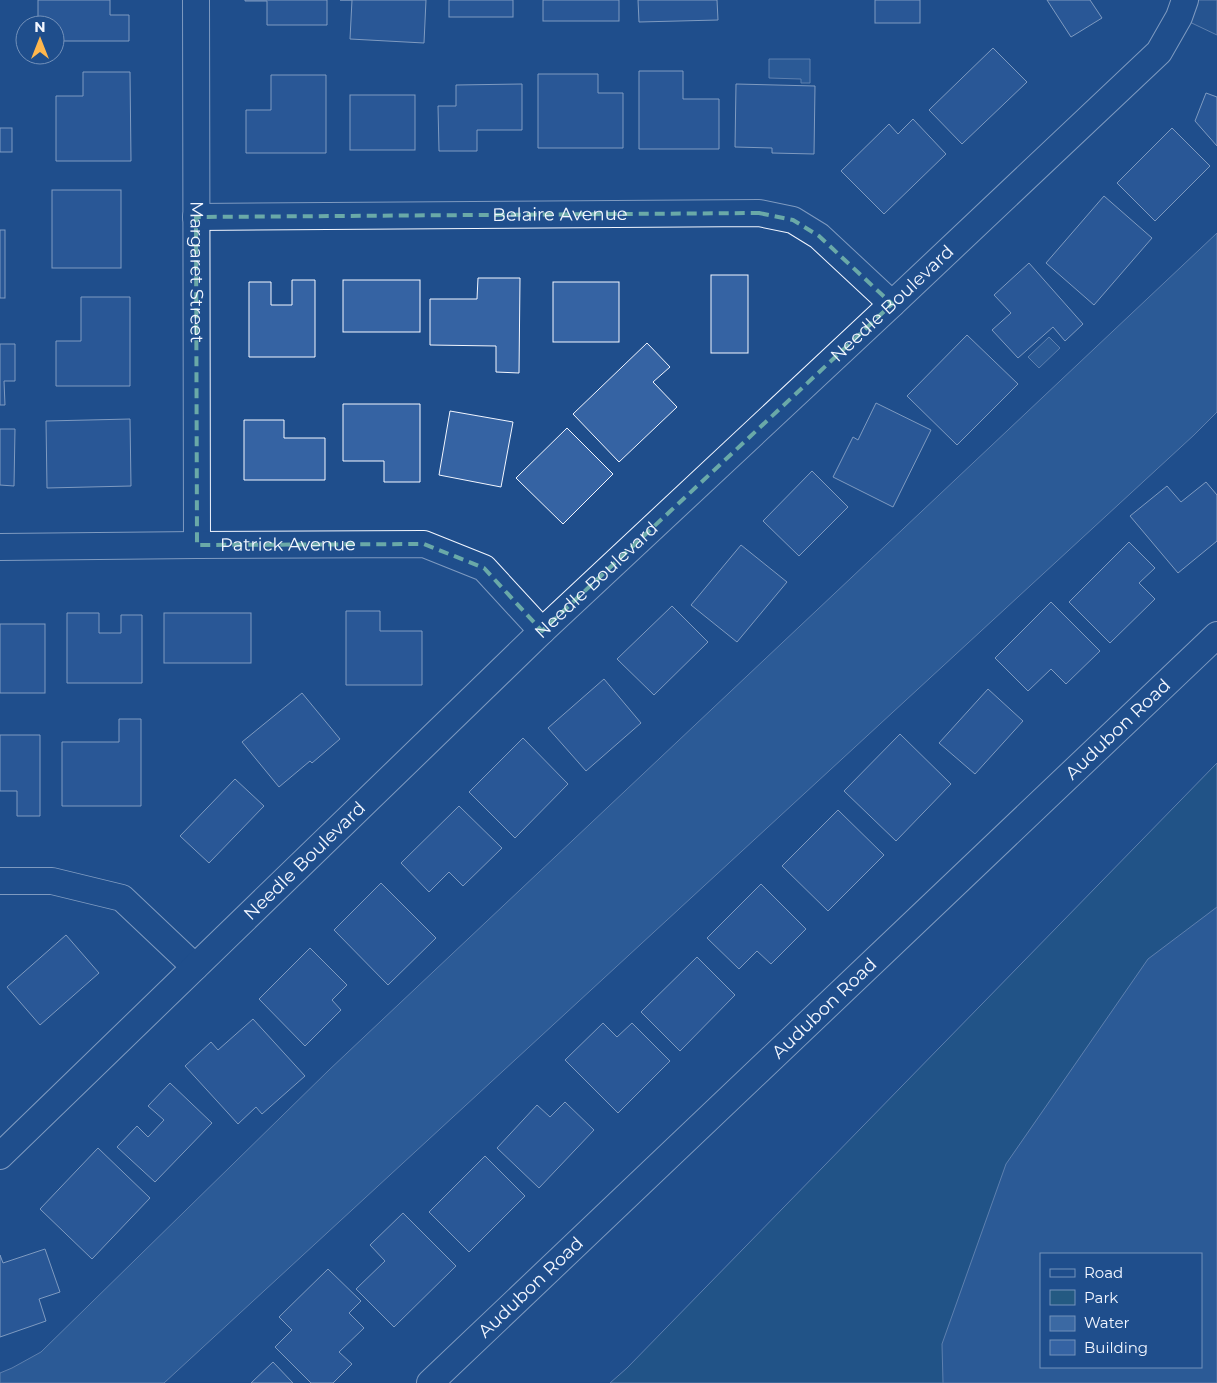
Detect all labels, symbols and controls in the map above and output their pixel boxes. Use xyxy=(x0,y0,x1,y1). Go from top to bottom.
north arrow xyxy=(15,15,65,65)
text: N xyxy=(34,18,46,36)
street label: Margaret Street xyxy=(185,201,208,343)
street label: Belaire Avenue xyxy=(492,203,628,226)
street label: Needle Boulevard xyxy=(826,241,958,367)
street label: Needle Boulevard xyxy=(530,517,663,643)
street label: Patrick Avenue xyxy=(220,533,356,556)
street label: Audubon Road xyxy=(1061,674,1175,784)
street label: Needle Boulevard xyxy=(239,797,370,925)
street label: Audubon Road xyxy=(767,953,881,1063)
street label: Audubon Road xyxy=(474,1232,588,1342)
legend xyxy=(1040,1253,1202,1368)
text: Road xyxy=(1084,1263,1123,1282)
text: Park xyxy=(1084,1288,1118,1307)
text: Water xyxy=(1084,1313,1130,1332)
text: Building xyxy=(1084,1338,1148,1357)

